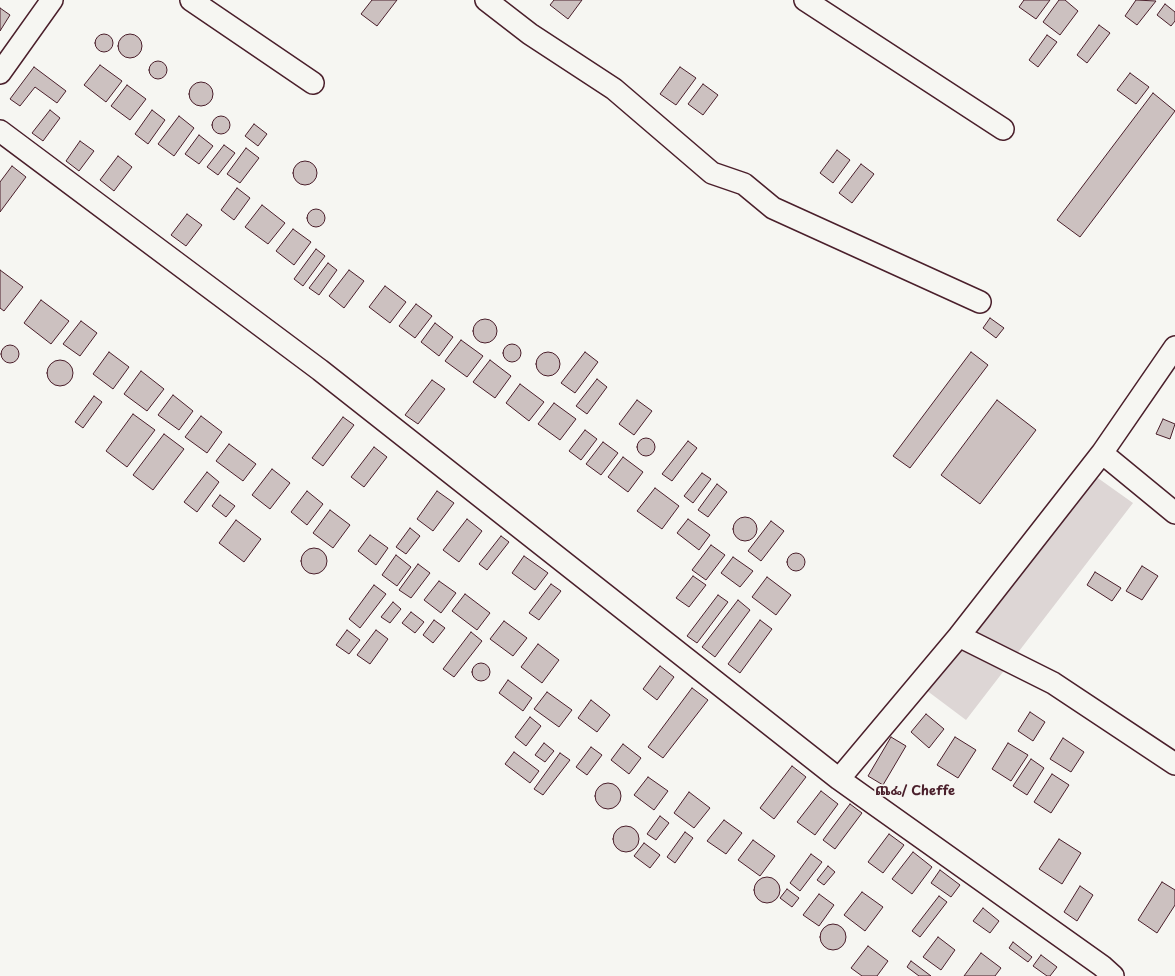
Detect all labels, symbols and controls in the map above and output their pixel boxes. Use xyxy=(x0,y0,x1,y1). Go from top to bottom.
district label: ጨፌ/ Cheffe xyxy=(875,783,955,799)

